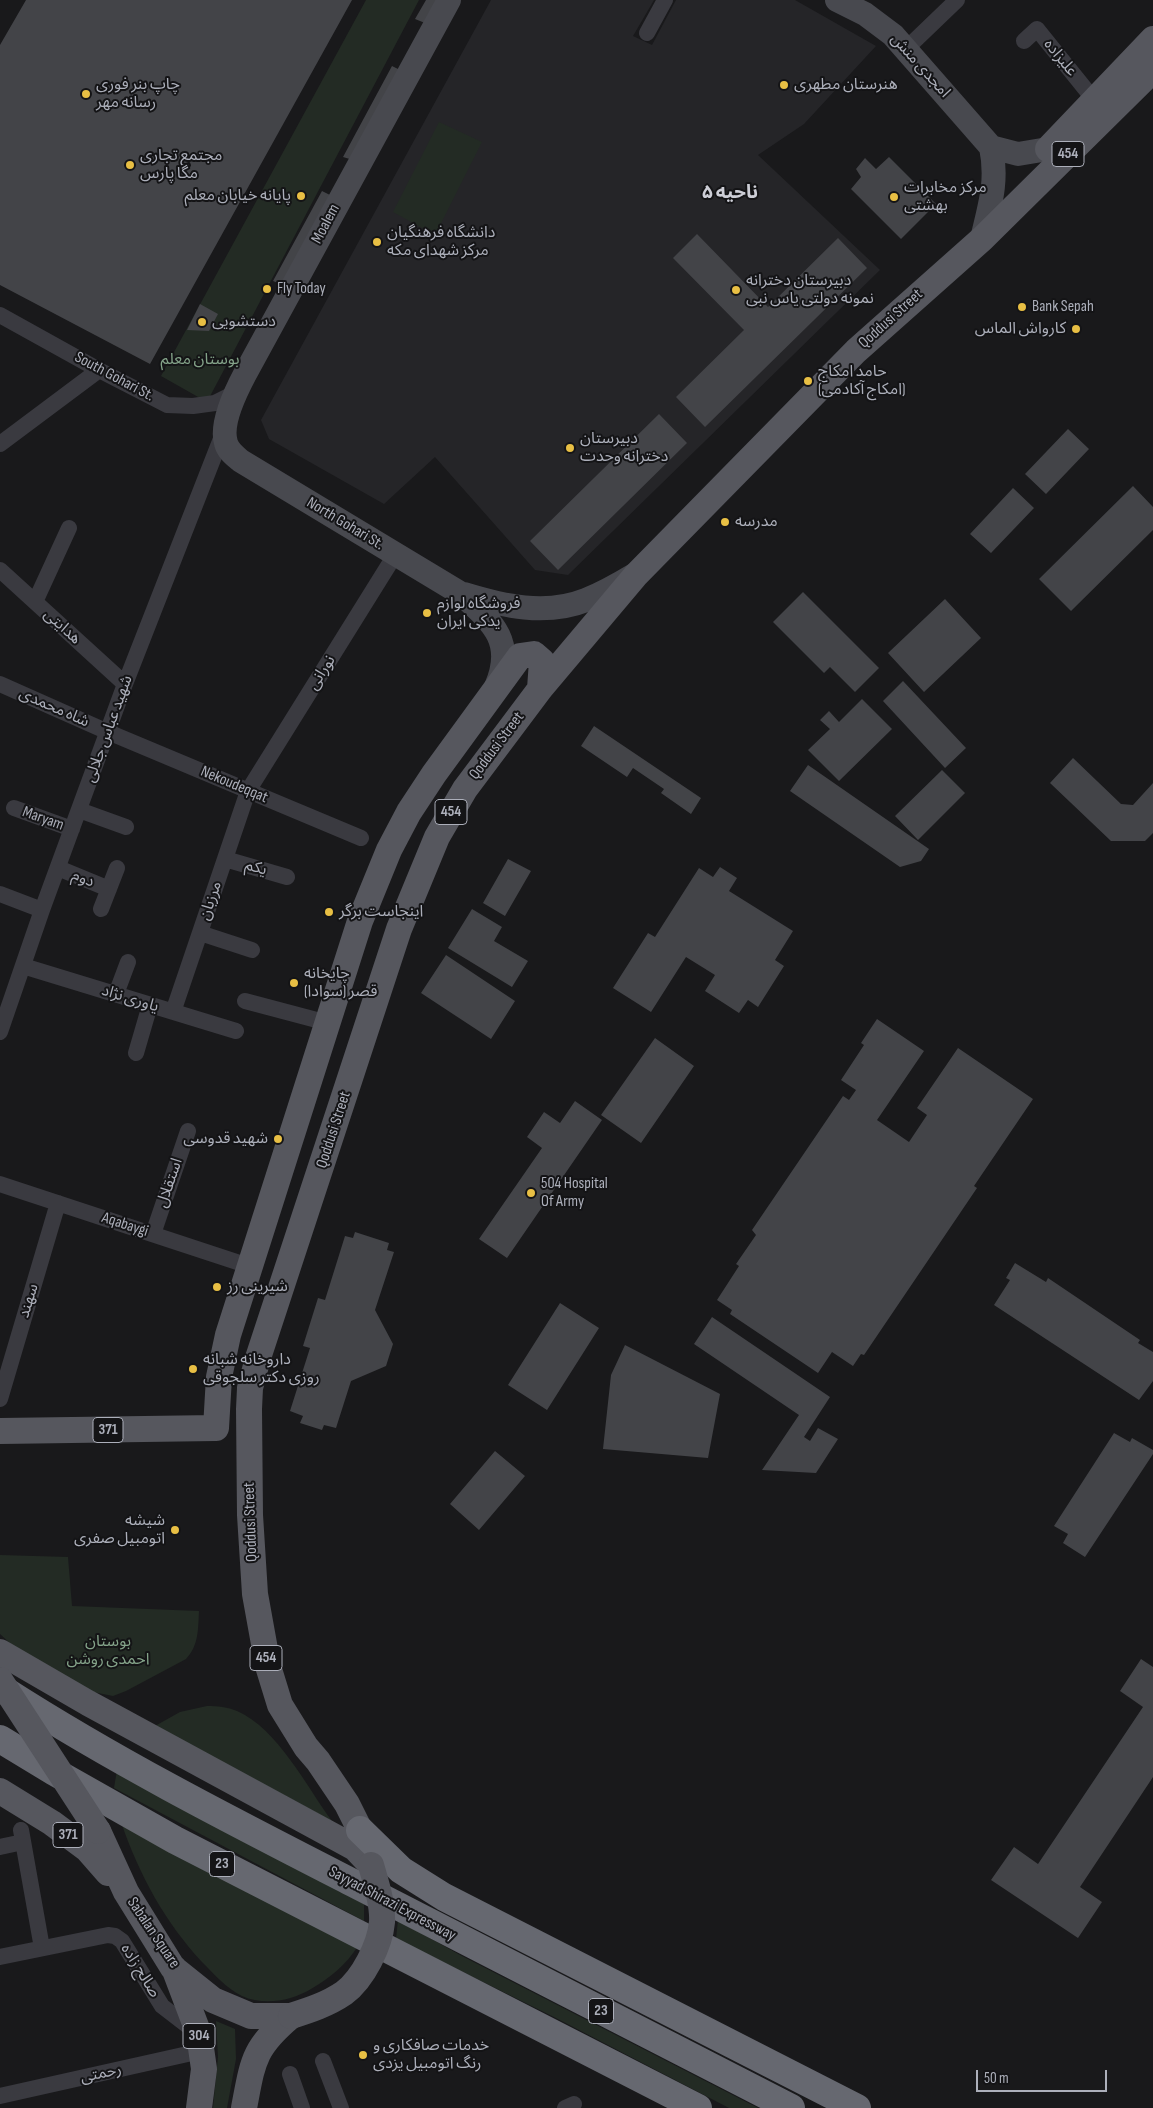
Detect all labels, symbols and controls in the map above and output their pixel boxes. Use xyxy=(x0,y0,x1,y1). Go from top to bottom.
street label: امجدی منش xyxy=(886,30,954,102)
street label: علیزاده xyxy=(1039,35,1081,81)
place label: چاپ بنر فوری رسانه مهر xyxy=(96,75,180,113)
place label: هنرستان مطهری xyxy=(794,75,898,95)
marker: هنرستان مطهری xyxy=(778,79,790,91)
marker: چاپ بنر فوری رسانه مهر xyxy=(80,88,92,100)
road number: 454 xyxy=(1052,142,1084,166)
place label: مجتمع تجاری مگا پارس xyxy=(140,146,223,184)
marker: مجتمع تجاری مگا پارس xyxy=(124,159,136,171)
place label: مرکز مخابرات بهشتی xyxy=(904,178,987,216)
district label: ناحیه ۵ xyxy=(702,182,758,204)
place label: پایانه خیابان معلم xyxy=(184,186,291,206)
marker: پایانه خیابان معلم xyxy=(295,190,307,202)
marker: مرکز مخابرات بهشتی xyxy=(888,191,900,203)
street label: Moalem xyxy=(308,201,344,247)
place label: دانشگاه فرهنگیان مرکز شهدای مکه xyxy=(387,223,495,261)
marker: دانشگاه فرهنگیان مرکز شهدای مکه xyxy=(371,236,383,248)
place label: دبیرستان دخترانه نمونه دولتی یاس نبی xyxy=(746,271,874,309)
place label: Fly Today xyxy=(277,279,326,299)
marker: Fly Today xyxy=(261,283,273,295)
marker: دبیرستان دخترانه نمونه دولتی یاس نبی xyxy=(730,284,742,296)
street label: Qoddusi Street xyxy=(855,285,927,353)
place label: Bank Sepah xyxy=(1032,297,1094,317)
marker: Bank Sepah xyxy=(1016,301,1028,313)
place label: دستشویی xyxy=(212,312,276,332)
marker: دستشویی xyxy=(196,316,208,328)
place label: کارواش الماس xyxy=(975,319,1066,339)
marker: کارواش الماس xyxy=(1070,323,1082,335)
street label: South Gohari St. xyxy=(71,348,157,406)
park label: بوستان معلم xyxy=(160,350,240,370)
place label: حامد امکاج (امکاج آکادمی) xyxy=(818,362,906,400)
marker: حامد امکاج (امکاج آکادمی) xyxy=(802,375,814,387)
place label: دبیرستان دخترانه وحدت xyxy=(580,429,668,467)
marker: دبیرستان دخترانه وحدت xyxy=(564,442,576,454)
street label: North Gohari St. xyxy=(303,493,387,555)
place label: مدرسه xyxy=(735,512,778,532)
marker: مدرسه xyxy=(719,516,731,528)
place label: فروشگاه لوازم یدکی ایران xyxy=(437,594,520,632)
street label: هدایتی xyxy=(39,605,85,649)
marker: فروشگاه لوازم یدکی ایران xyxy=(421,607,433,619)
street label: نورانی xyxy=(304,652,340,694)
street label: شهید عباس جلالی xyxy=(81,673,137,785)
street label: شاه محمدی xyxy=(16,684,92,732)
street label: Qoddusi Street xyxy=(465,708,529,784)
street label: Nekoudeqqat xyxy=(197,762,271,808)
road number: 454 xyxy=(435,800,467,824)
street label: Maryam xyxy=(20,803,66,835)
street label: یکم xyxy=(243,856,269,880)
street label: دوم xyxy=(69,866,97,892)
street label: مرزبان xyxy=(195,879,227,923)
place label: اینجاست برگر xyxy=(339,902,423,922)
marker: اینجاست برگر xyxy=(323,906,335,918)
place label: چایخانه قصر (سوادا) xyxy=(304,964,377,1002)
marker: چایخانه قصر (سوادا) xyxy=(288,977,300,989)
street label: یاوری نژاد xyxy=(99,981,161,1017)
street label: Qoddusi Street xyxy=(313,1089,355,1171)
place label: شهید قدوسی xyxy=(183,1129,268,1149)
marker: شهید قدوسی xyxy=(272,1133,284,1145)
street label: استقلال xyxy=(153,1156,187,1210)
place label: 504 Hospital Of Army xyxy=(541,1174,608,1212)
marker: 504 Hospital Of Army xyxy=(525,1187,537,1199)
street label: Aqabaygi xyxy=(99,1209,151,1241)
place label: شیرینی رز xyxy=(227,1277,288,1297)
marker: شیرینی رز xyxy=(211,1281,223,1293)
street label: سهند xyxy=(15,1282,43,1320)
place label: داروخانه شبانه روزی دکتر سلجوقی xyxy=(203,1350,320,1388)
marker: داروخانه شبانه روزی دکتر سلجوقی xyxy=(187,1363,199,1375)
road number: 371 xyxy=(93,1418,123,1442)
street label: Qoddusi Street xyxy=(240,1482,262,1562)
place label: شیشه اتومبیل صفری xyxy=(74,1511,165,1549)
marker: شیشه اتومبیل صفری xyxy=(169,1524,181,1536)
park label: بوستان احمدی روشن xyxy=(67,1632,149,1670)
road number: 454 xyxy=(250,1646,282,1670)
road number: 371 xyxy=(53,1822,83,1848)
road number: 23 xyxy=(210,1852,234,1876)
street label: Sayyad Shirazi Expressway xyxy=(325,1862,459,1946)
street label: Sabalan Square xyxy=(122,1894,184,1972)
street label: صالح زاده xyxy=(116,1941,164,2001)
road number: 23 xyxy=(588,1998,614,2024)
road number: 304 xyxy=(183,2024,215,2048)
place label: خدمات صافکاری و رنگ اتومبیل یزدی xyxy=(373,2036,489,2074)
marker: خدمات صافکاری و رنگ اتومبیل یزدی xyxy=(357,2049,369,2061)
street label: رحمتی xyxy=(79,2060,123,2088)
scale bar xyxy=(978,2060,1109,2092)
text: 50 m xyxy=(984,2069,1009,2088)

